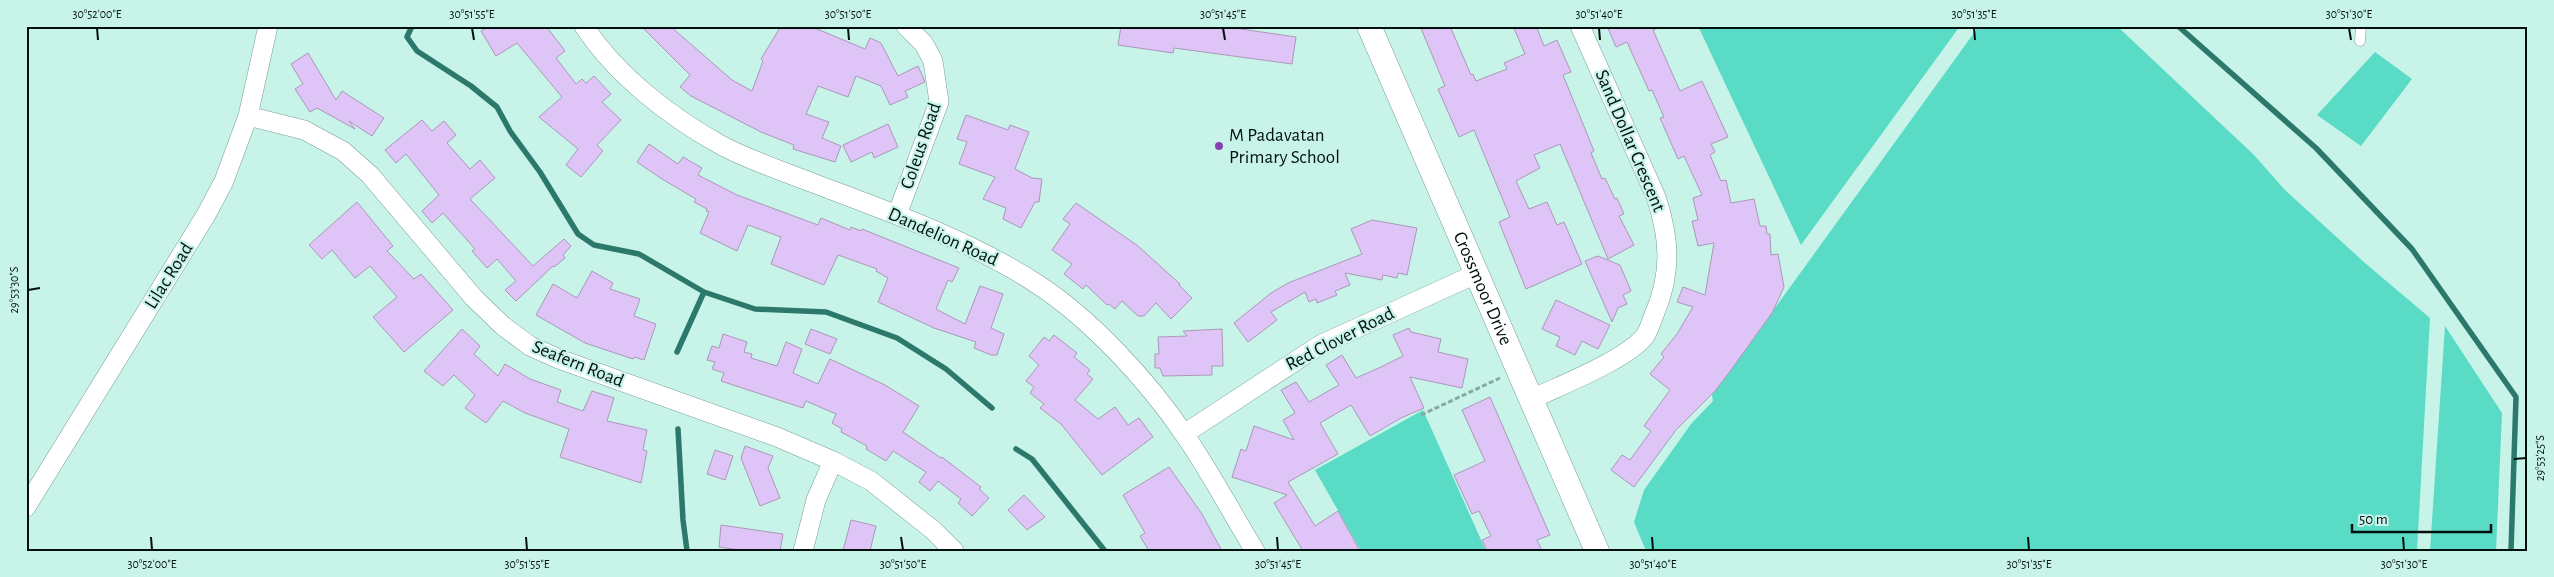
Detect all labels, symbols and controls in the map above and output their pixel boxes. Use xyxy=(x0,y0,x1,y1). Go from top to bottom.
text: 30°52'00"E xyxy=(72,8,122,20)
text: 30°51'55"E xyxy=(449,8,495,20)
text: 30°51'50"E xyxy=(825,8,871,20)
text: 30°51'45"E xyxy=(1200,8,1246,20)
text: 30°51'40"E xyxy=(1575,8,1623,20)
text: 30°51'35"E xyxy=(1951,8,1997,20)
text: 30°51'30"E xyxy=(2326,8,2372,20)
street label: Sand Dollar Crescent xyxy=(1592,67,1668,215)
street label: Coleus Road xyxy=(897,100,945,192)
place label: M Padavatan Primary School xyxy=(1229,126,1340,167)
marker: M Padavatan Primary School xyxy=(1213,140,1225,152)
street label: Dandelion Road xyxy=(885,204,1001,270)
street label: Crossmoor Drive xyxy=(1450,229,1516,348)
street label: Lilac Road xyxy=(141,239,197,312)
text: 29°53'30"S xyxy=(8,266,20,313)
street label: Red Clover Road xyxy=(1283,303,1397,374)
street label: Seafern Road xyxy=(529,337,627,391)
text: 29°53'25"S xyxy=(2534,435,2546,481)
scale bar xyxy=(2352,502,2490,534)
text: 50 m xyxy=(2359,512,2388,527)
text: 30°52'00"E xyxy=(127,558,177,570)
text: 30°51'55"E xyxy=(504,558,550,570)
text: 30°51'50"E xyxy=(880,558,926,570)
text: 30°51'45"E xyxy=(1255,558,1301,570)
text: 30°51'40"E xyxy=(1629,558,1677,570)
text: 30°51'35"E xyxy=(2006,558,2052,570)
text: 30°51'30"E xyxy=(2381,558,2427,570)

